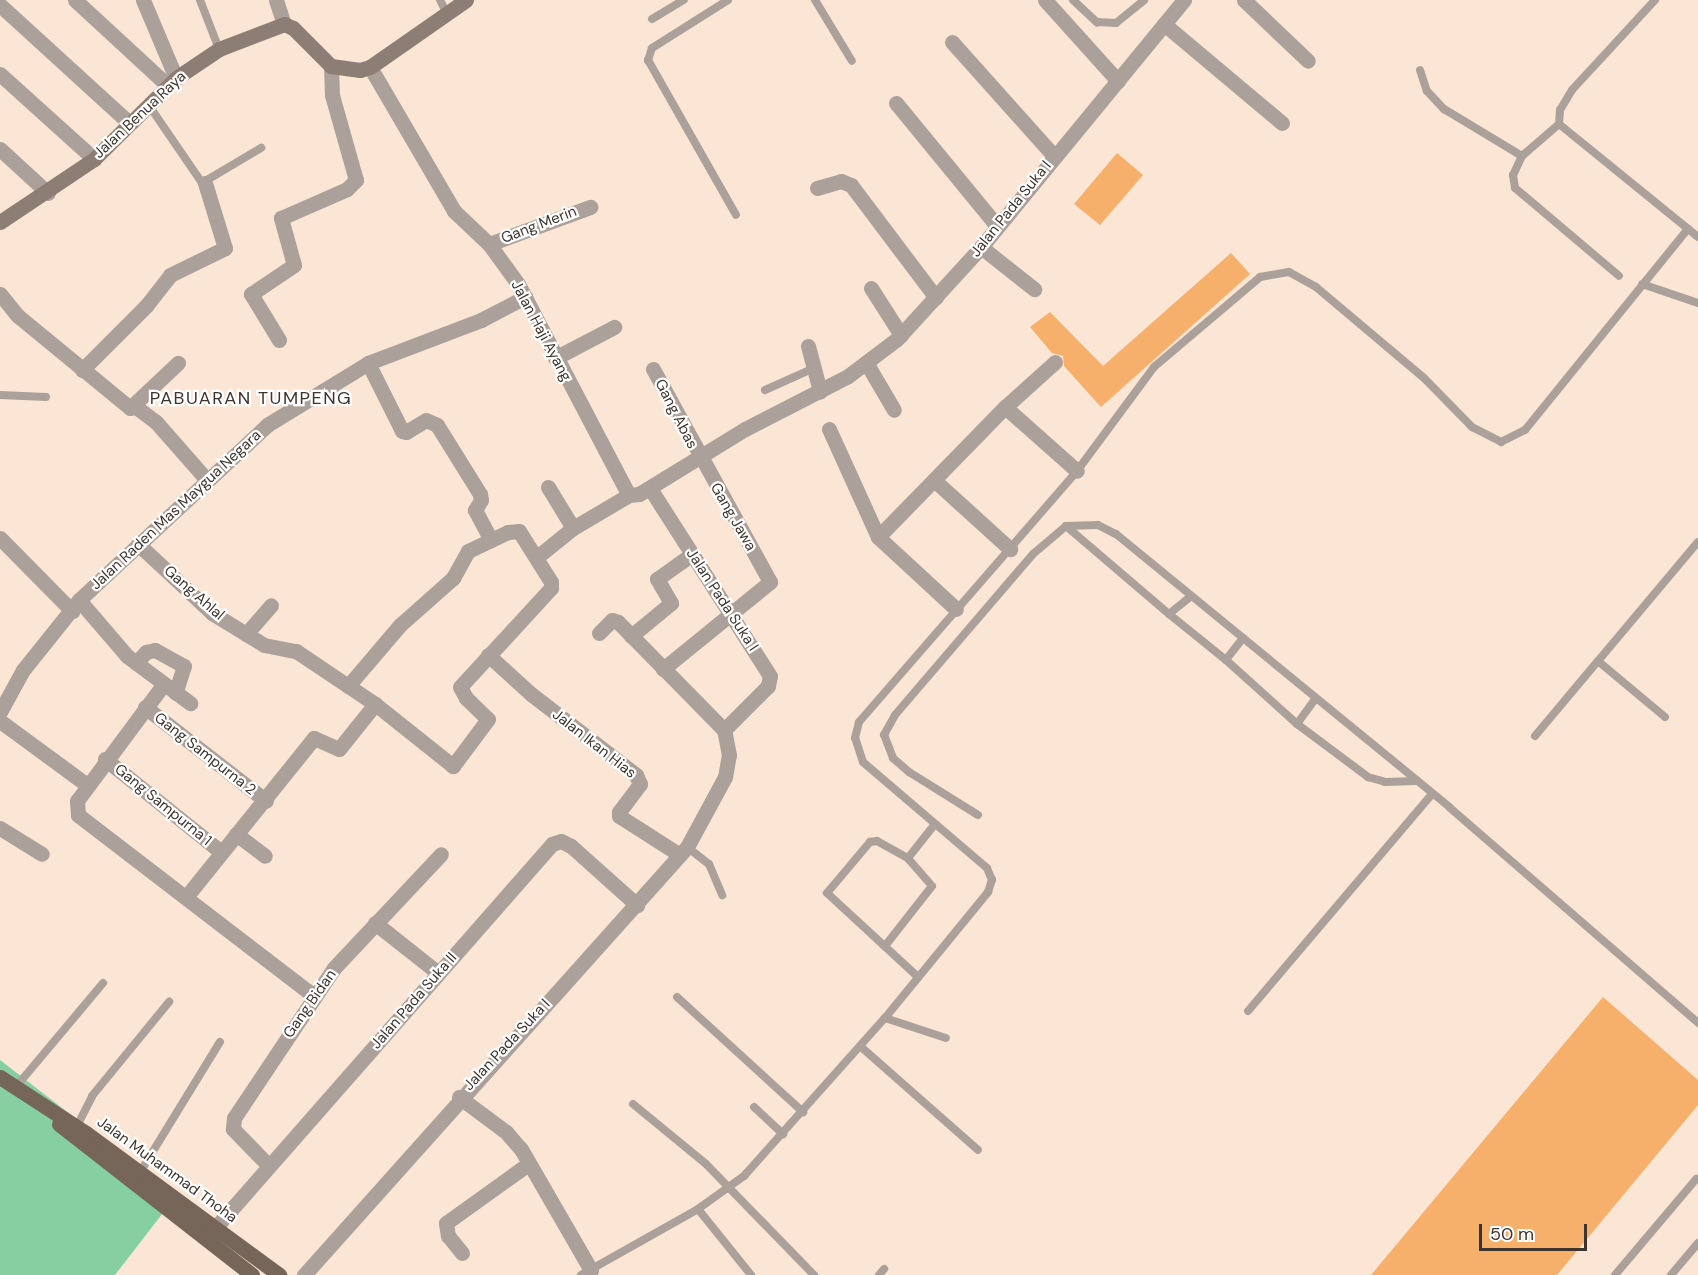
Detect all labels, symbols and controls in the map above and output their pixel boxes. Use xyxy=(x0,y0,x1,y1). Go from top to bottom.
street label: Jalan Benua Raya xyxy=(90,68,190,162)
street label: Jalan Pada Suka I xyxy=(967,157,1055,261)
street label: Gang Merin xyxy=(499,202,579,248)
street label: Jalan Haji Ayang xyxy=(507,278,575,384)
street label: Gang Abas xyxy=(651,376,701,452)
district label: PABUARAN TUMPENG xyxy=(150,387,352,409)
street label: Jalan Raden Mas Maygua Negara xyxy=(87,426,265,594)
street label: Gang Jawa xyxy=(706,480,760,554)
street label: Jalan Pada Suka I xyxy=(682,545,762,655)
street label: Gang Ahlal xyxy=(160,562,228,624)
street label: Jalan Ikan Hias xyxy=(549,706,639,782)
street label: Gang Sampurna 2 xyxy=(151,709,259,799)
street label: Gang Sampurna 1 xyxy=(111,760,215,850)
street label: Jalan Pada Suka II xyxy=(367,949,461,1053)
street label: Gang Bidan xyxy=(280,966,340,1042)
street label: Jalan Pada Suka I xyxy=(460,996,554,1094)
street label: Jalan Muhammad Thoha xyxy=(93,1113,241,1227)
scale bar xyxy=(1482,1212,1590,1250)
text: 50 m xyxy=(1490,1222,1534,1246)

